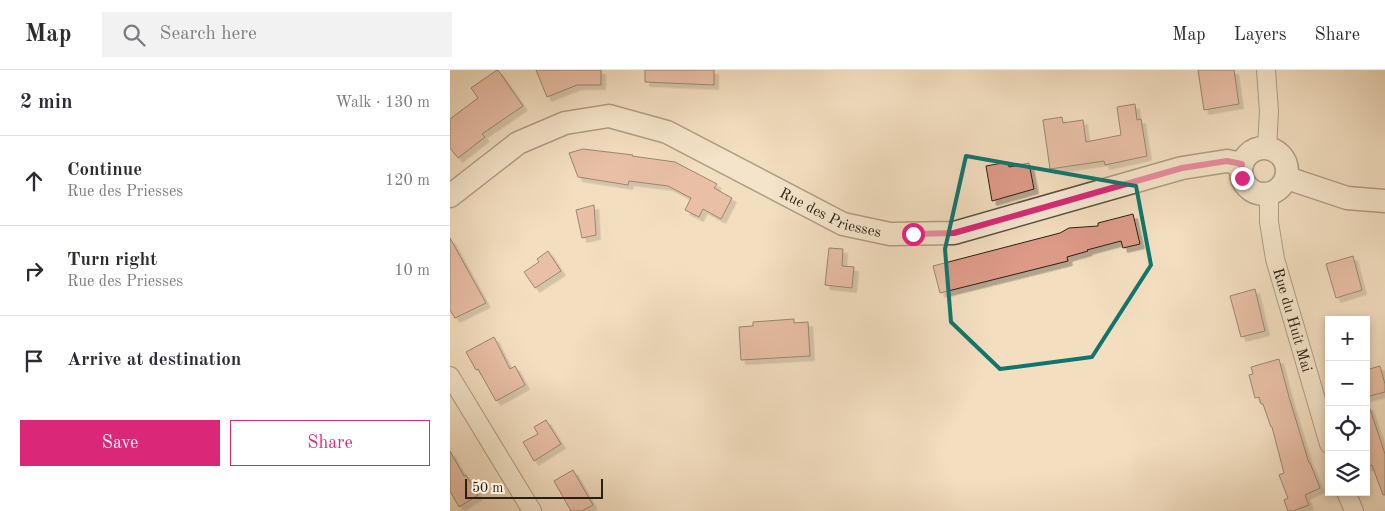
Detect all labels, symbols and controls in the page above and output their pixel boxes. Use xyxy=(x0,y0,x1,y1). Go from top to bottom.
search box xyxy=(102,12,452,57)
icon: search xyxy=(120,21,148,49)
text: Map xyxy=(25,23,72,47)
text: Search here xyxy=(160,25,257,44)
text: Map xyxy=(1172,26,1206,44)
text: Layers xyxy=(1234,26,1286,44)
text: Share xyxy=(1314,26,1360,44)
text: 2 min xyxy=(20,92,73,113)
text: Walk · 130 m xyxy=(335,95,430,111)
text: Continue xyxy=(67,161,142,180)
icon: ahead xyxy=(20,167,48,195)
route end xyxy=(1231,167,1254,190)
text: 120 m xyxy=(385,173,430,189)
text: Rue des Priesses xyxy=(67,184,183,200)
street label: Rue des Priesses xyxy=(777,186,882,241)
route start xyxy=(902,223,925,246)
text: Turn right xyxy=(67,251,157,270)
icon: right xyxy=(20,257,48,285)
text: 10 m xyxy=(394,263,430,279)
street label: Rue du Huit Mai xyxy=(1269,267,1314,374)
text: Rue des Priesses xyxy=(67,274,183,290)
map controls xyxy=(1325,316,1370,496)
button: + xyxy=(1325,316,1370,361)
icon: arrive xyxy=(20,347,48,375)
text: Arrive at destination xyxy=(67,351,241,370)
button: − xyxy=(1325,361,1370,406)
button: locate xyxy=(1325,406,1370,451)
button: Save xyxy=(20,420,220,466)
button: Share xyxy=(230,420,430,466)
button: layers xyxy=(1325,451,1370,496)
scale bar xyxy=(465,476,602,499)
text: 50 m xyxy=(472,481,503,495)

